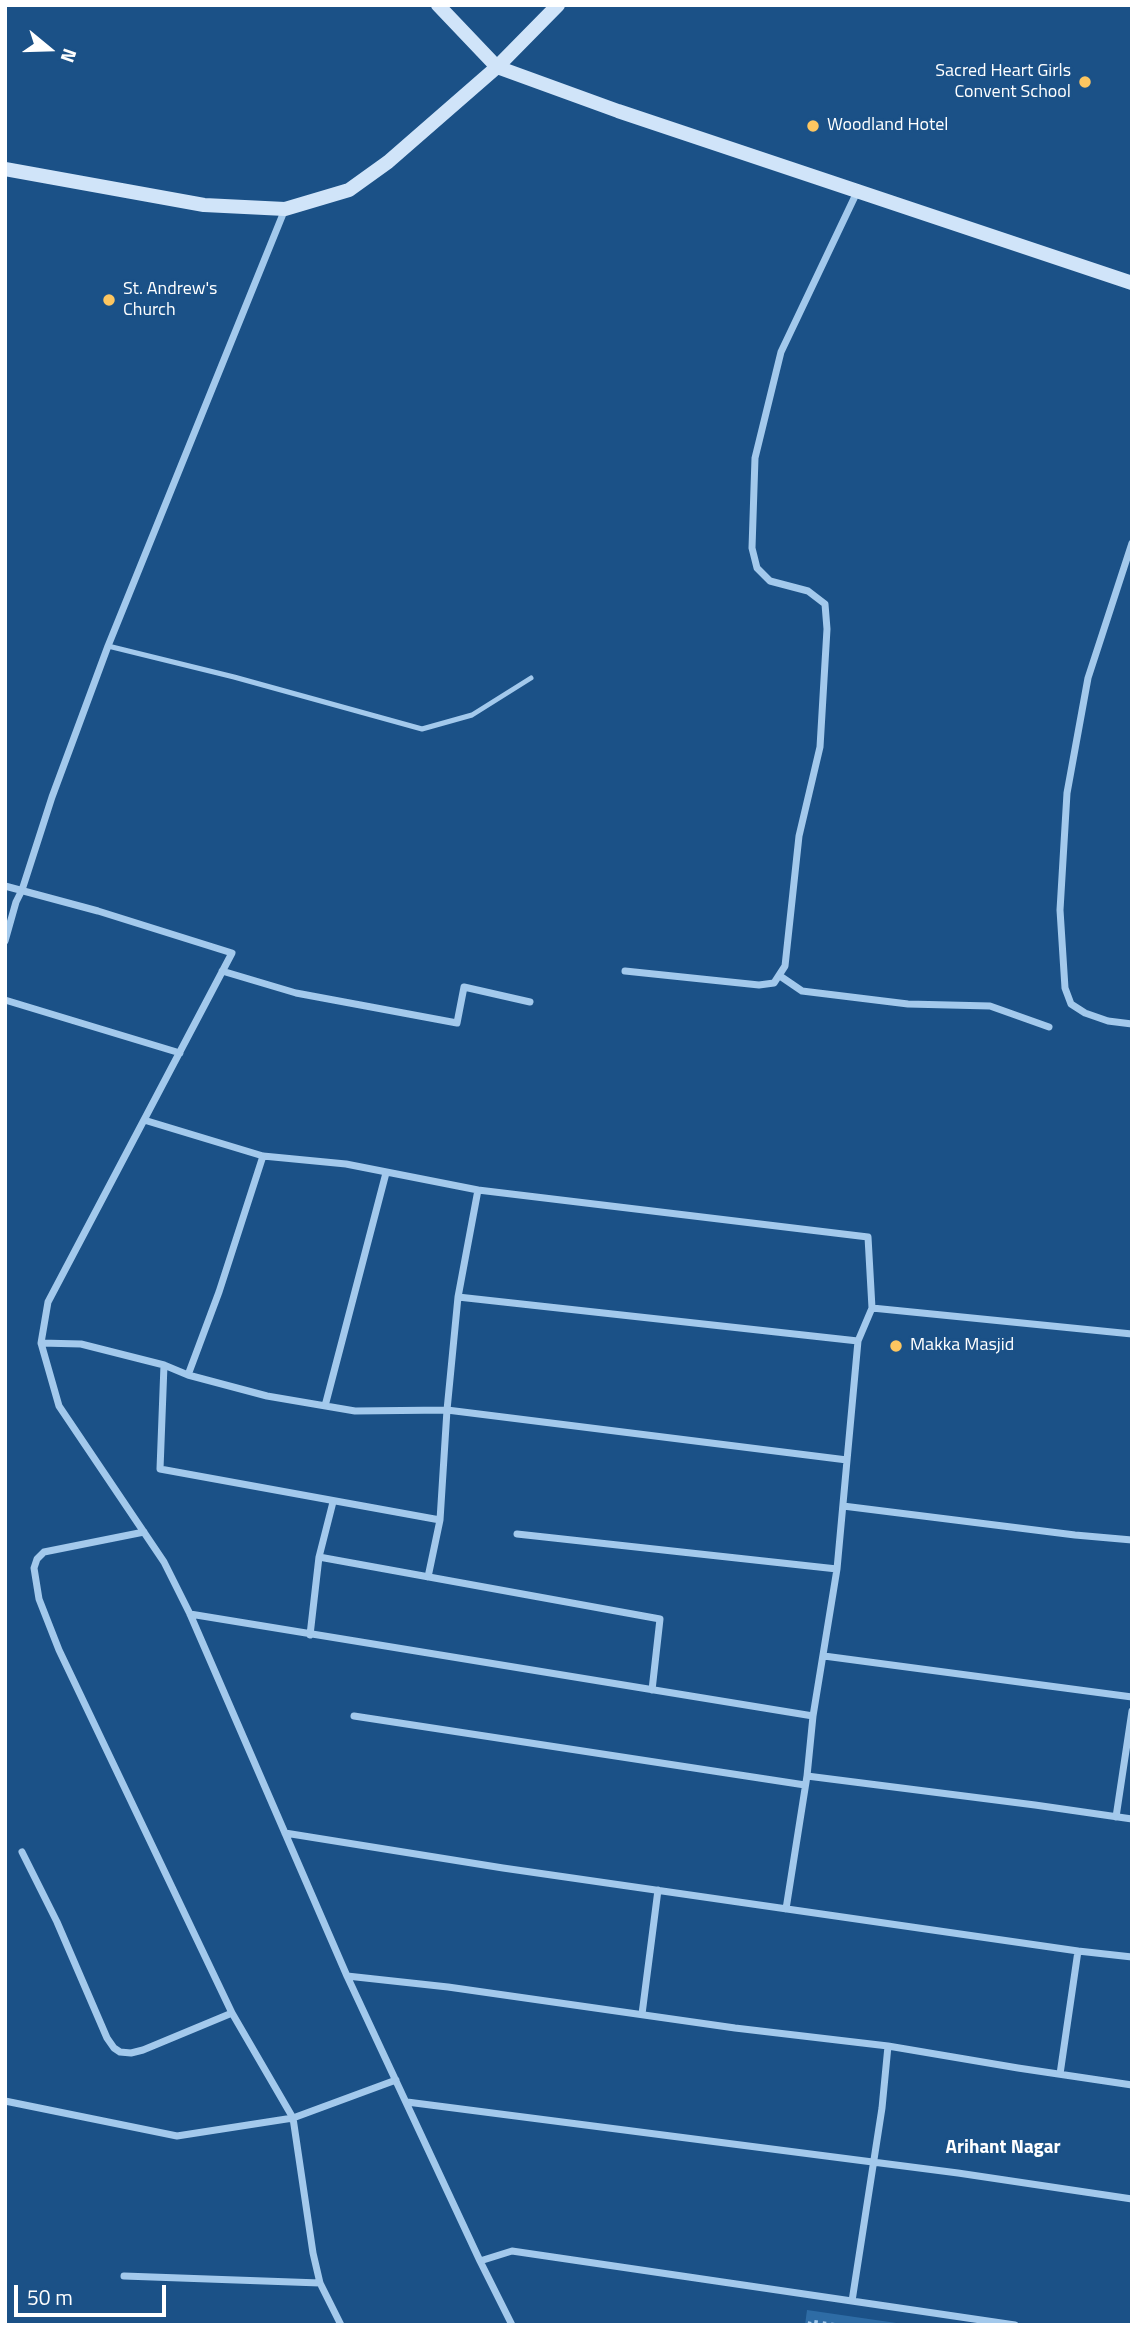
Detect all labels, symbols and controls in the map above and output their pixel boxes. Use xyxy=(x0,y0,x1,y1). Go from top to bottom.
north arrow xyxy=(14,14,84,84)
text: N xyxy=(53,45,85,67)
place label: Sacred Heart Girls Convent School xyxy=(935,61,1071,104)
marker: Sacred Heart Girls Convent School xyxy=(1077,74,1093,90)
place label: Woodland Hotel xyxy=(827,115,948,137)
marker: Woodland Hotel xyxy=(805,118,821,134)
place label: St. Andrew's Church xyxy=(123,279,217,322)
marker: St. Andrew's Church xyxy=(101,292,117,308)
place label: Makka Masjid xyxy=(910,1335,1014,1357)
marker: Makka Masjid xyxy=(888,1338,904,1354)
district label: Arihant Nagar xyxy=(945,2137,1061,2159)
scale bar xyxy=(18,2270,170,2314)
text: 50 m xyxy=(27,2281,73,2313)

